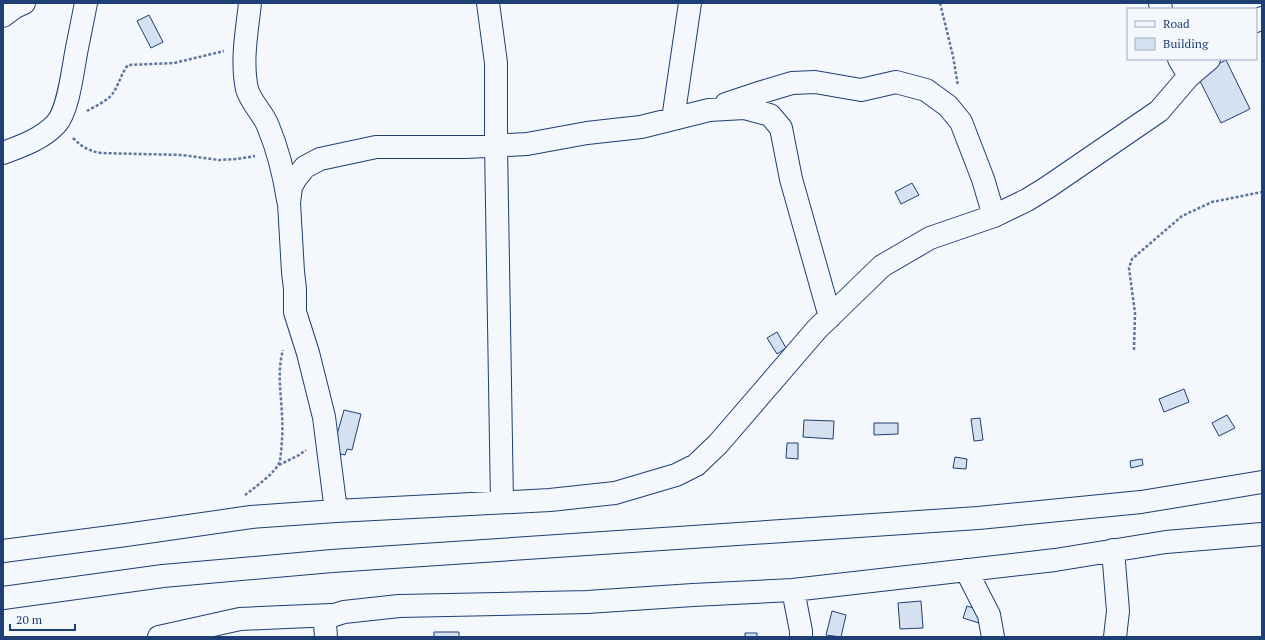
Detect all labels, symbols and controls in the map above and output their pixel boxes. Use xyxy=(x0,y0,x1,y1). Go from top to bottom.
legend xyxy=(1127,8,1257,60)
text: Road xyxy=(1163,16,1190,31)
text: Building xyxy=(1163,36,1209,51)
scale bar xyxy=(10,606,75,632)
text: 20 m xyxy=(16,612,43,627)

